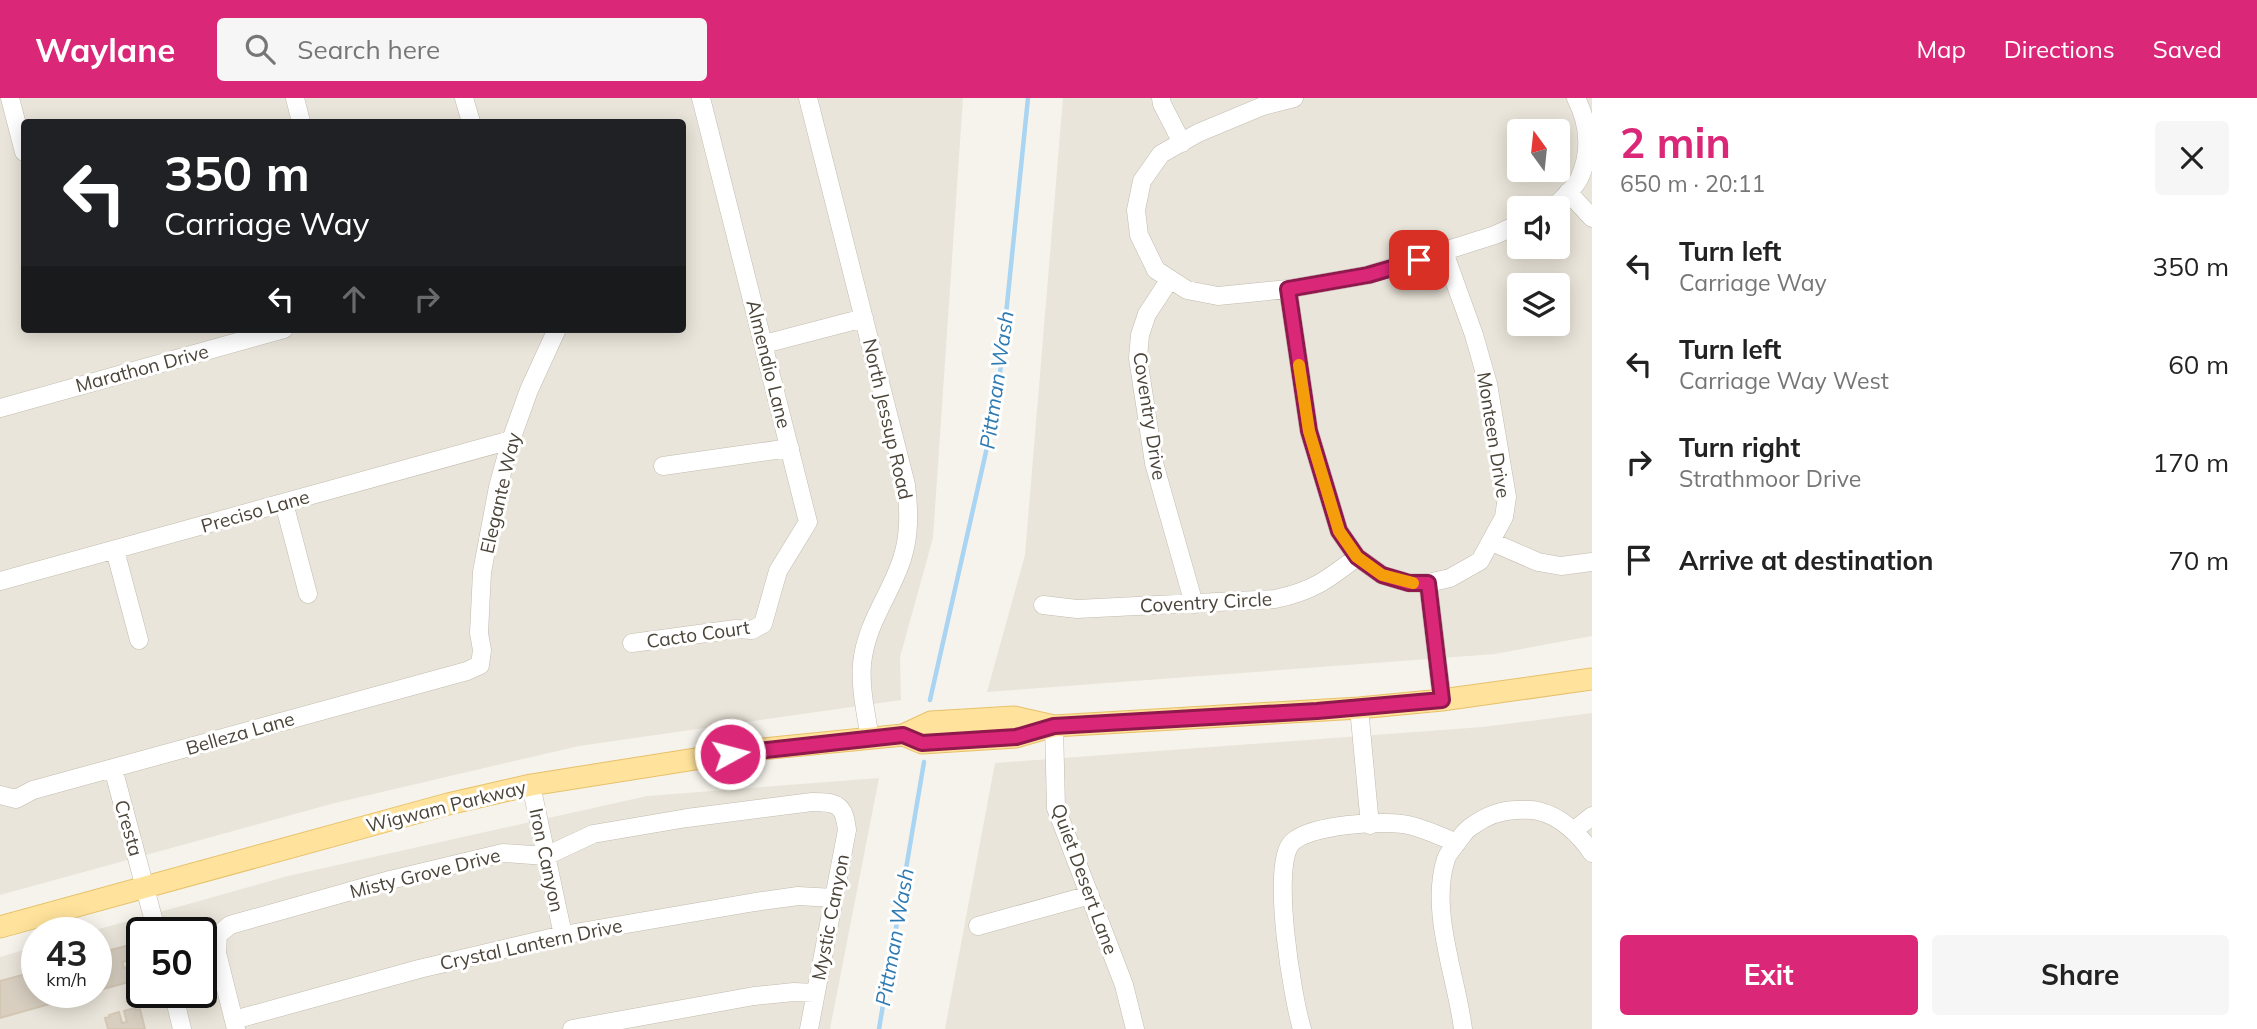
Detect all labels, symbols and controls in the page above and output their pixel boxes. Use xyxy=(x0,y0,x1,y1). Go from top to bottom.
search box xyxy=(217,18,707,81)
text: Waylane xyxy=(35,29,175,70)
icon: search xyxy=(241,30,279,68)
text: Search here xyxy=(297,33,440,66)
text: Map xyxy=(1916,34,1966,64)
text: Directions xyxy=(2004,34,2115,64)
text: Saved xyxy=(2153,34,2222,64)
text: 2 min xyxy=(1620,116,1731,169)
north arrow xyxy=(1507,119,1570,182)
map controls xyxy=(1507,119,1570,336)
button: close xyxy=(2155,121,2229,195)
text: 350 m xyxy=(164,142,310,203)
icon: left xyxy=(49,147,140,238)
text: 650 m · 20:11 xyxy=(1620,169,1765,198)
button: sound xyxy=(1507,196,1570,259)
text: Carriage Way xyxy=(164,203,369,243)
pin xyxy=(1389,230,1449,290)
text: Turn left xyxy=(1679,235,1781,268)
icon: arrive xyxy=(1400,241,1438,279)
icon: left xyxy=(1620,247,1658,285)
text: 350 m xyxy=(2153,250,2229,283)
text: Carriage Way xyxy=(1679,268,1827,297)
button: layers xyxy=(1507,273,1570,336)
icon: left xyxy=(262,280,300,318)
icon: ahead xyxy=(335,280,373,318)
icon: right xyxy=(408,280,446,318)
street label: Almendio Lane xyxy=(741,297,797,431)
water label: Pittman Wash xyxy=(973,309,1019,451)
text: Turn left xyxy=(1679,333,1781,366)
street label: North Jessup Road xyxy=(858,336,918,502)
street label: Marathon Drive xyxy=(73,339,211,397)
icon: left xyxy=(1620,345,1658,383)
text: 60 m xyxy=(2168,348,2229,381)
street label: Coventry Drive xyxy=(1128,350,1172,482)
text: Carriage Way West xyxy=(1679,366,1889,395)
street label: Monteen Drive xyxy=(1472,370,1516,500)
street label: Elegante Way xyxy=(474,430,526,556)
text: Turn right xyxy=(1679,431,1800,464)
icon: right xyxy=(1620,443,1658,481)
text: 170 m xyxy=(2153,446,2229,479)
text: Strathmoor Drive xyxy=(1679,464,1861,493)
street label: Preciso Lane xyxy=(198,484,312,538)
icon: arrive xyxy=(1620,541,1658,579)
text: Arrive at destination xyxy=(1679,544,1934,577)
text: 70 m xyxy=(2168,544,2229,577)
street label: Coventry Circle xyxy=(1139,587,1273,617)
street label: Cacto Court xyxy=(645,615,752,653)
street label: Belleza Lane xyxy=(183,706,297,760)
position arrow xyxy=(693,717,767,791)
street label: Wigwam Parkway xyxy=(364,775,528,837)
street label: Cresta xyxy=(110,797,148,859)
street label: Quiet Desert Lane xyxy=(1047,800,1123,958)
street label: Iron Canyon xyxy=(524,806,570,914)
street label: Misty Grove Drive xyxy=(347,843,503,903)
street label: Mystic Canyon xyxy=(806,852,854,982)
water label: Pittman Wash xyxy=(869,866,919,1008)
street label: Crystal Lantern Drive xyxy=(438,913,624,975)
speed limit sign: 50 xyxy=(126,917,217,1008)
text: 43 xyxy=(45,931,88,975)
button: Exit xyxy=(1620,935,1918,1015)
button: Share xyxy=(1932,935,2229,1015)
text: km/h xyxy=(46,968,87,991)

